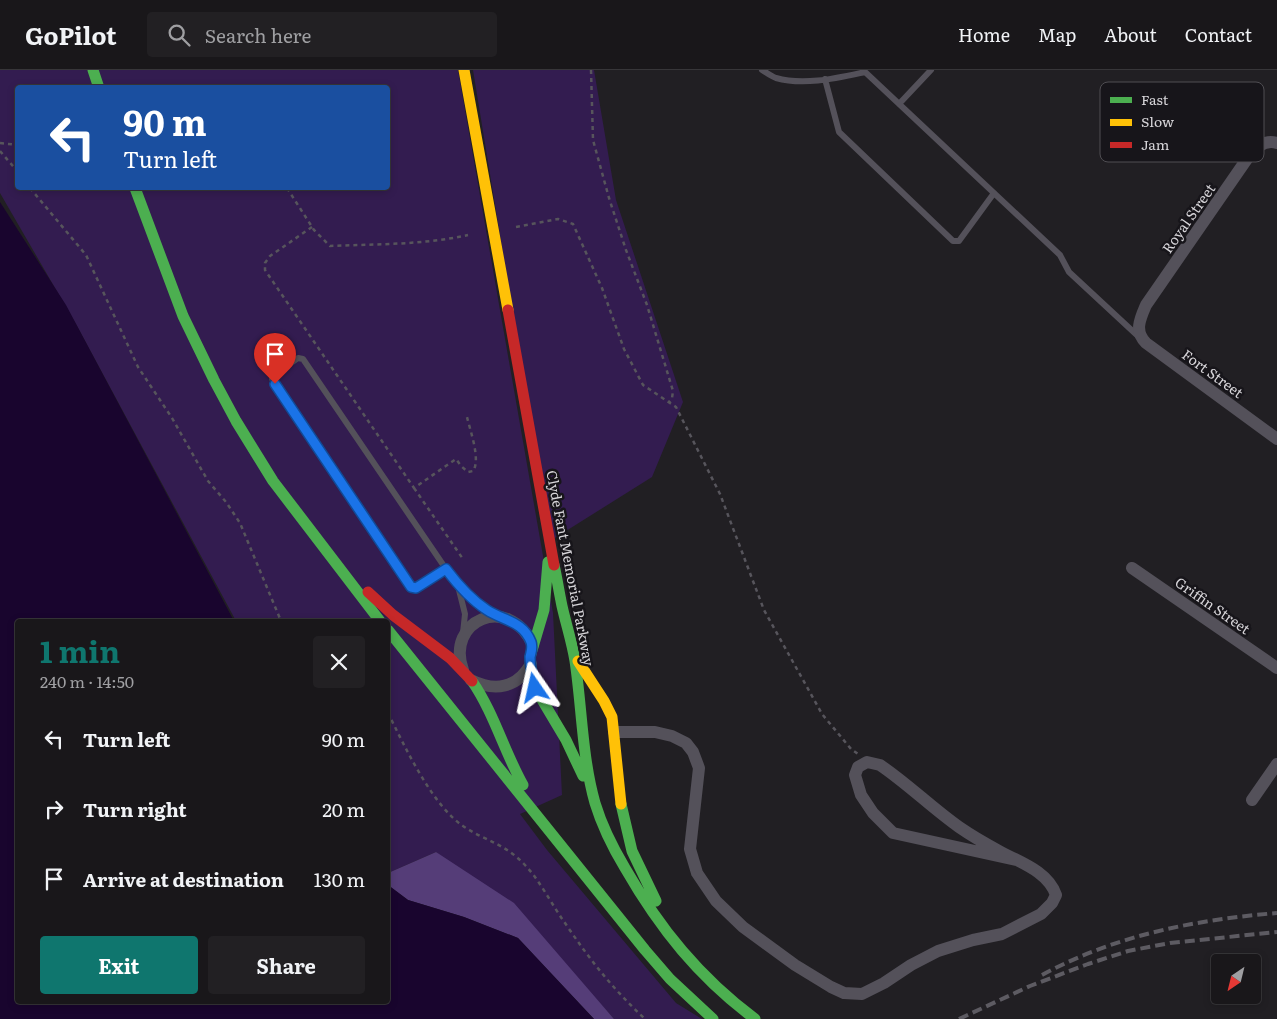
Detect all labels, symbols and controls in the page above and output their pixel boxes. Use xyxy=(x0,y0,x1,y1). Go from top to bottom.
search box xyxy=(147,12,497,57)
text: GoPilot xyxy=(25,17,117,52)
icon: search xyxy=(165,21,193,49)
text: Search here xyxy=(205,21,311,49)
text: Home xyxy=(958,21,1010,48)
text: Map xyxy=(1038,21,1076,48)
text: About xyxy=(1104,21,1157,48)
text: Contact xyxy=(1185,21,1252,48)
legend xyxy=(1100,82,1264,162)
text: Fast xyxy=(1141,89,1169,109)
text: 90 m xyxy=(123,95,207,147)
icon: left xyxy=(40,105,105,170)
text: Slow xyxy=(1141,111,1174,131)
text: Jam xyxy=(1141,134,1170,154)
text: Turn left xyxy=(123,142,217,175)
street label: Royal Street xyxy=(1157,179,1220,257)
pin xyxy=(254,333,296,384)
icon: arrive xyxy=(261,340,289,368)
street label: Fort Street xyxy=(1178,344,1248,402)
street label: Clyde Fant Memorial Parkway xyxy=(542,468,600,668)
street label: Griffin Street xyxy=(1171,572,1255,639)
text: 1 min xyxy=(40,628,120,672)
button: close xyxy=(313,636,365,688)
position arrow xyxy=(508,661,560,713)
text: 240 m · 14:50 xyxy=(40,669,134,693)
icon: left xyxy=(40,725,68,753)
text: Turn left xyxy=(83,725,170,753)
text: 90 m xyxy=(322,725,365,753)
icon: right xyxy=(40,795,68,823)
text: Turn right xyxy=(83,795,187,823)
text: 20 m xyxy=(322,795,365,823)
icon: arrive xyxy=(40,865,68,893)
text: Arrive at destination xyxy=(83,865,284,893)
text: 130 m xyxy=(314,865,365,893)
button: Exit xyxy=(40,936,198,994)
button: Share xyxy=(208,936,365,994)
north arrow xyxy=(1211,954,1261,1004)
map controls xyxy=(1211,954,1261,1004)

